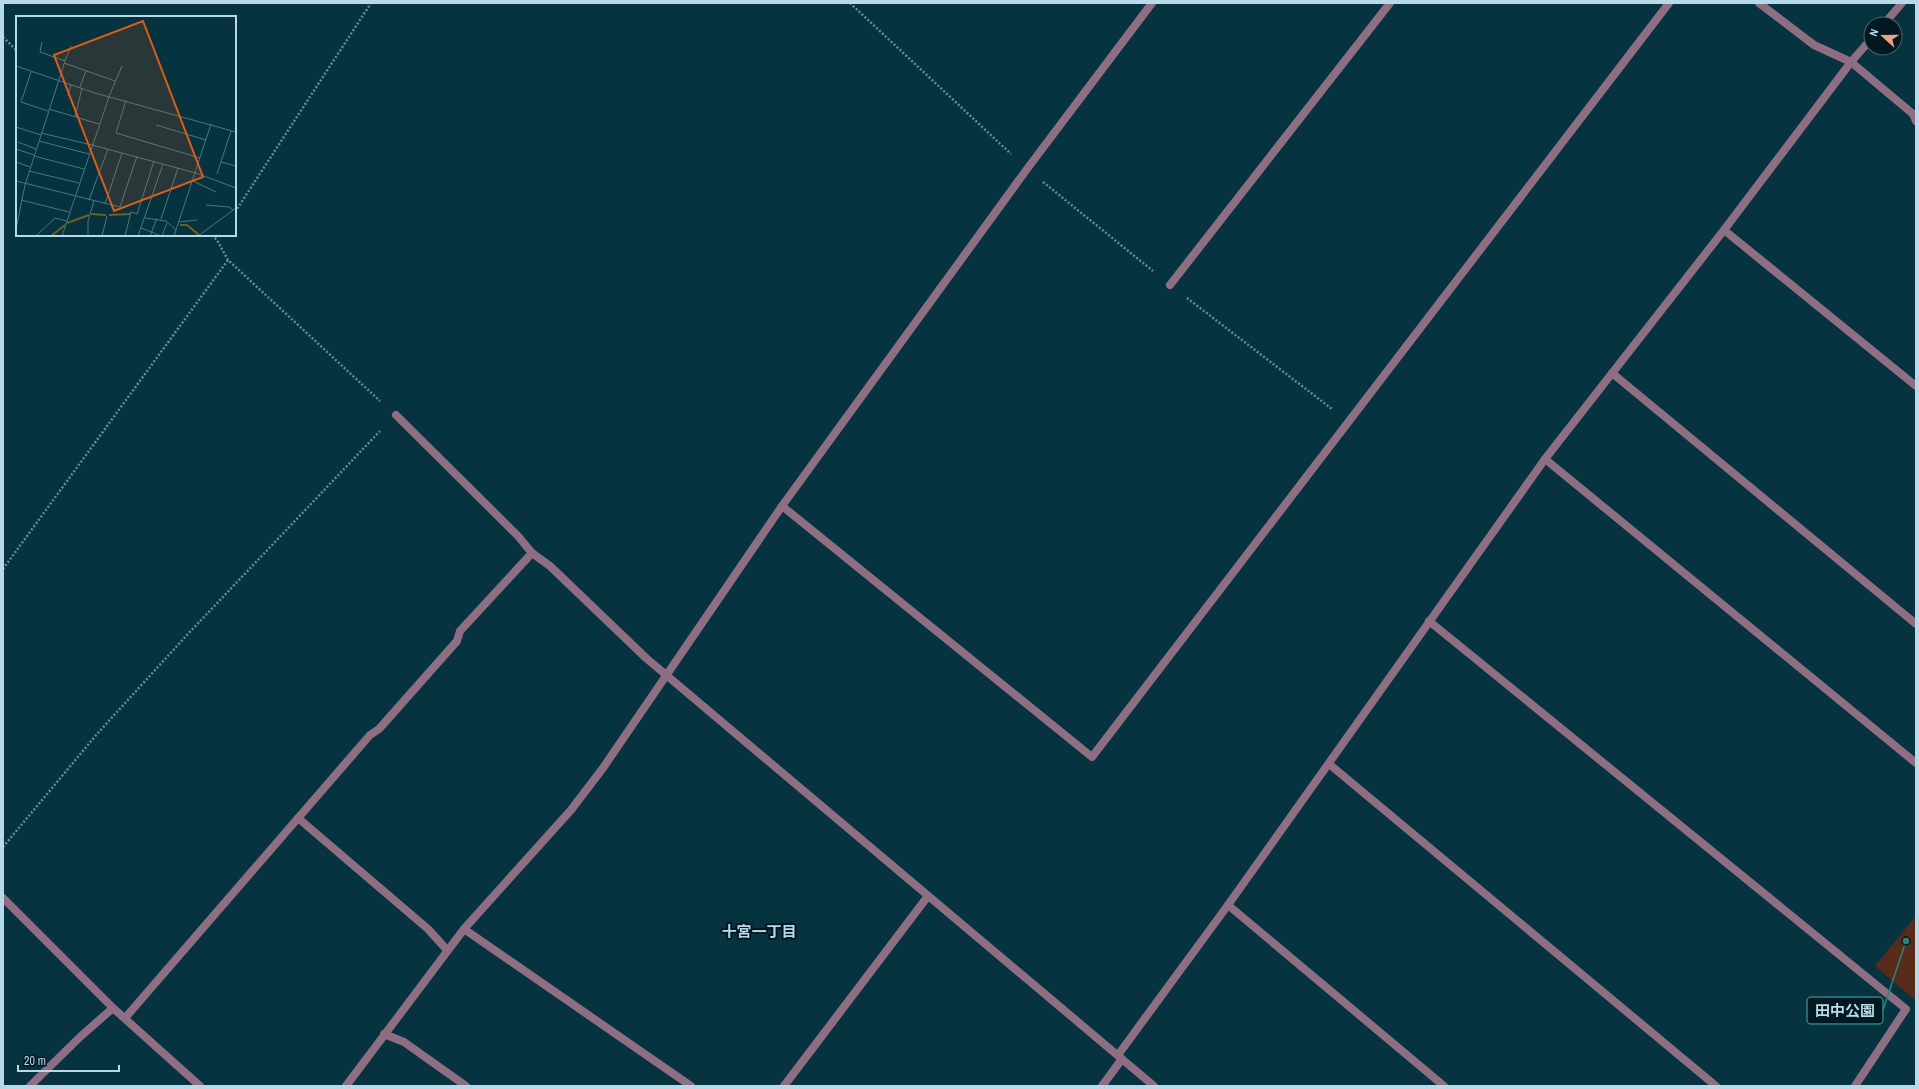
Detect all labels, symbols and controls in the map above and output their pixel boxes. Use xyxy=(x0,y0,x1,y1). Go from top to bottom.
inset map xyxy=(16,16,236,236)
north arrow xyxy=(1863,16,1903,56)
text: N xyxy=(1866,27,1881,38)
district label: 十宮一丁目 xyxy=(721,921,797,942)
callout: 田中公園 xyxy=(1807,997,1883,1024)
text: 田中公園 xyxy=(1815,1000,1875,1021)
scale bar xyxy=(18,1047,119,1073)
text: 20 m xyxy=(24,1053,46,1069)

